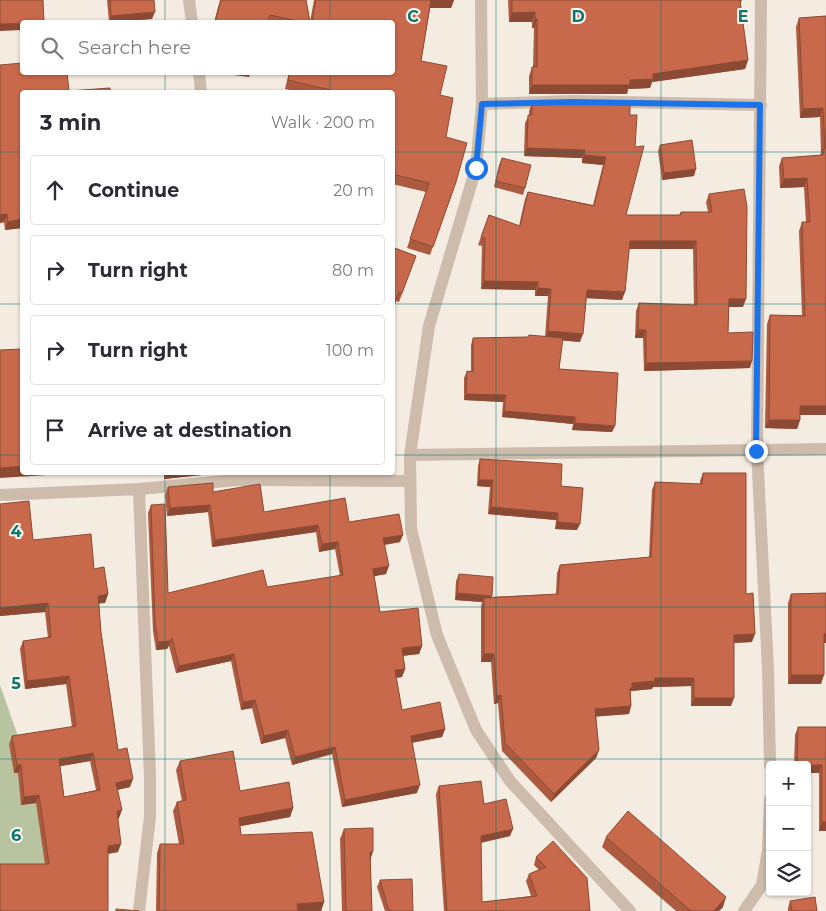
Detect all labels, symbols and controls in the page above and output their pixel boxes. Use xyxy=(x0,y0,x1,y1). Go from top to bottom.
text: C xyxy=(407,7,419,26)
text: D xyxy=(571,7,585,26)
text: E xyxy=(738,7,748,26)
search box xyxy=(20,20,395,75)
icon: search xyxy=(38,34,66,62)
text: Search here xyxy=(78,36,191,59)
text: 3 min xyxy=(40,110,101,135)
text: Walk · 200 m xyxy=(271,113,375,132)
route start xyxy=(465,157,488,180)
icon: ahead xyxy=(41,176,69,204)
text: Continue xyxy=(88,179,179,202)
text: 20 m xyxy=(333,181,374,200)
icon: right xyxy=(41,256,69,284)
text: Turn right xyxy=(88,259,188,282)
text: 80 m xyxy=(332,261,374,280)
icon: right xyxy=(41,336,69,364)
text: Turn right xyxy=(88,339,188,362)
text: 100 m xyxy=(326,341,374,360)
icon: arrive xyxy=(41,416,69,444)
text: Arrive at destination xyxy=(88,419,292,442)
route end xyxy=(745,440,768,463)
text: 4 xyxy=(10,522,22,541)
text: 5 xyxy=(11,674,21,693)
map controls xyxy=(766,761,811,896)
button: + xyxy=(766,761,811,806)
button: − xyxy=(766,806,811,851)
text: 6 xyxy=(11,826,21,845)
button: layers xyxy=(766,851,811,896)

